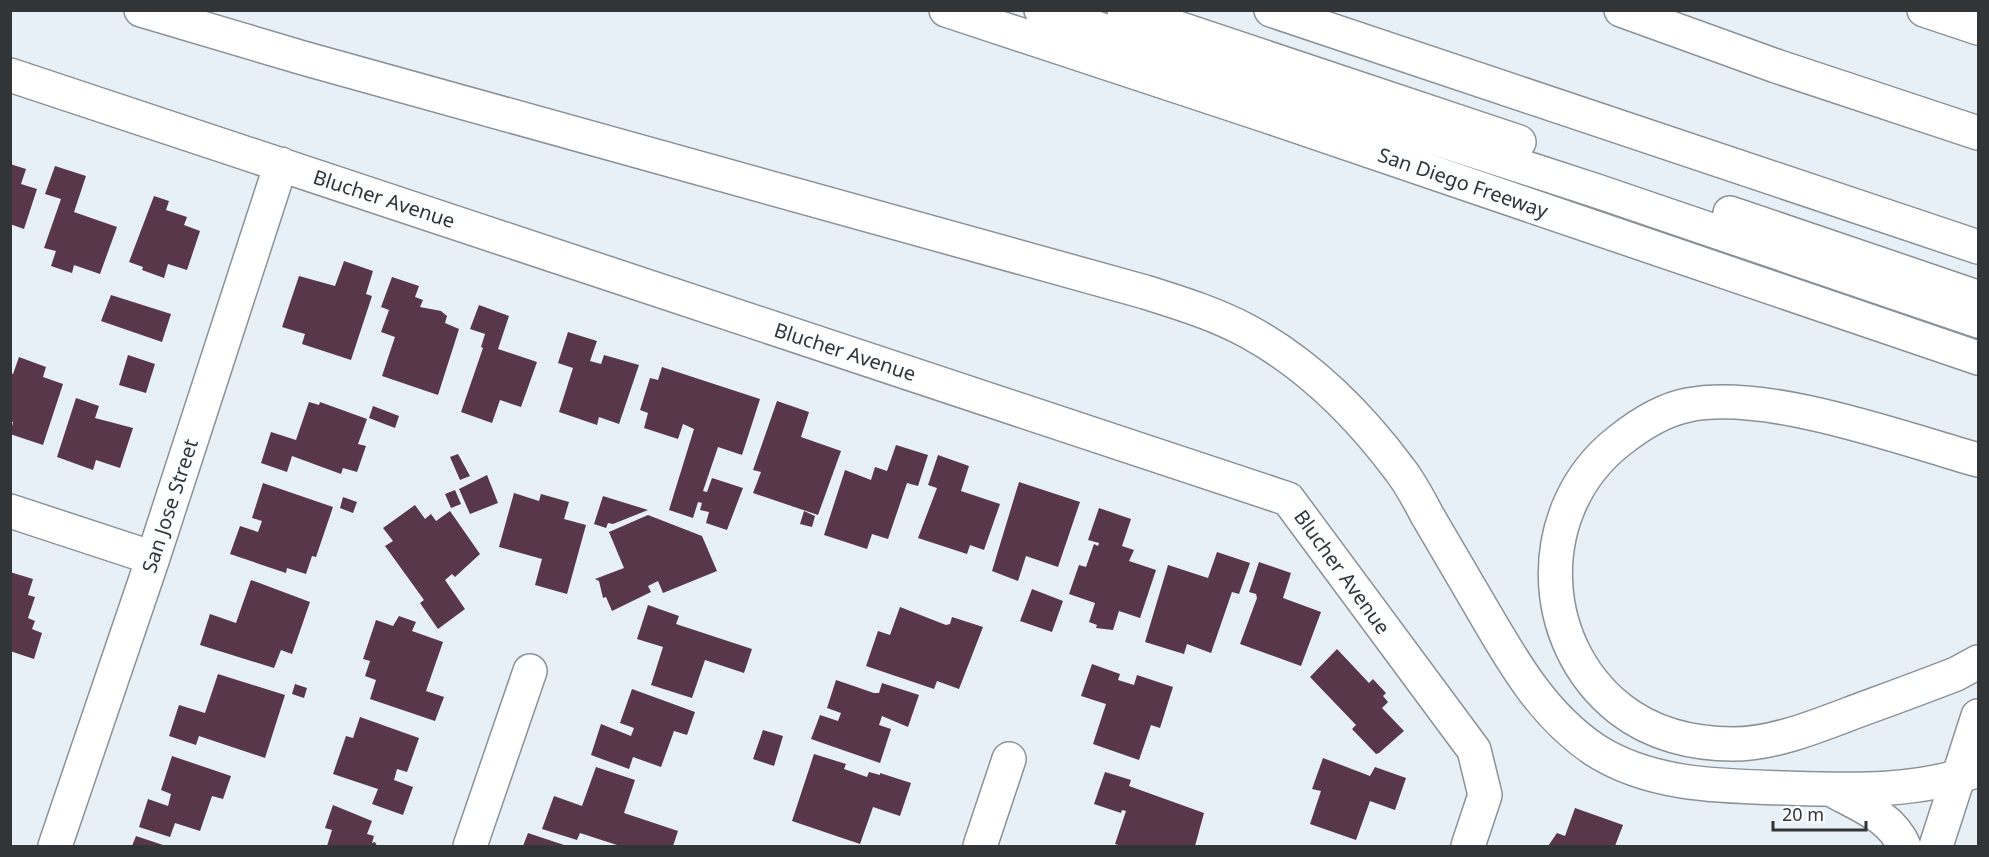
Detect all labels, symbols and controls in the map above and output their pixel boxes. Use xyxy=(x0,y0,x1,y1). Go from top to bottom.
street label: San Diego Freeway xyxy=(1375,141,1552,225)
street label: Blucher Avenue xyxy=(310,163,458,234)
street label: Blucher Avenue xyxy=(771,316,919,387)
street label: San Jose Street xyxy=(135,435,204,576)
street label: Blucher Avenue xyxy=(1288,504,1397,639)
scale bar xyxy=(1773,794,1866,832)
text: 20 m xyxy=(1782,802,1824,826)

